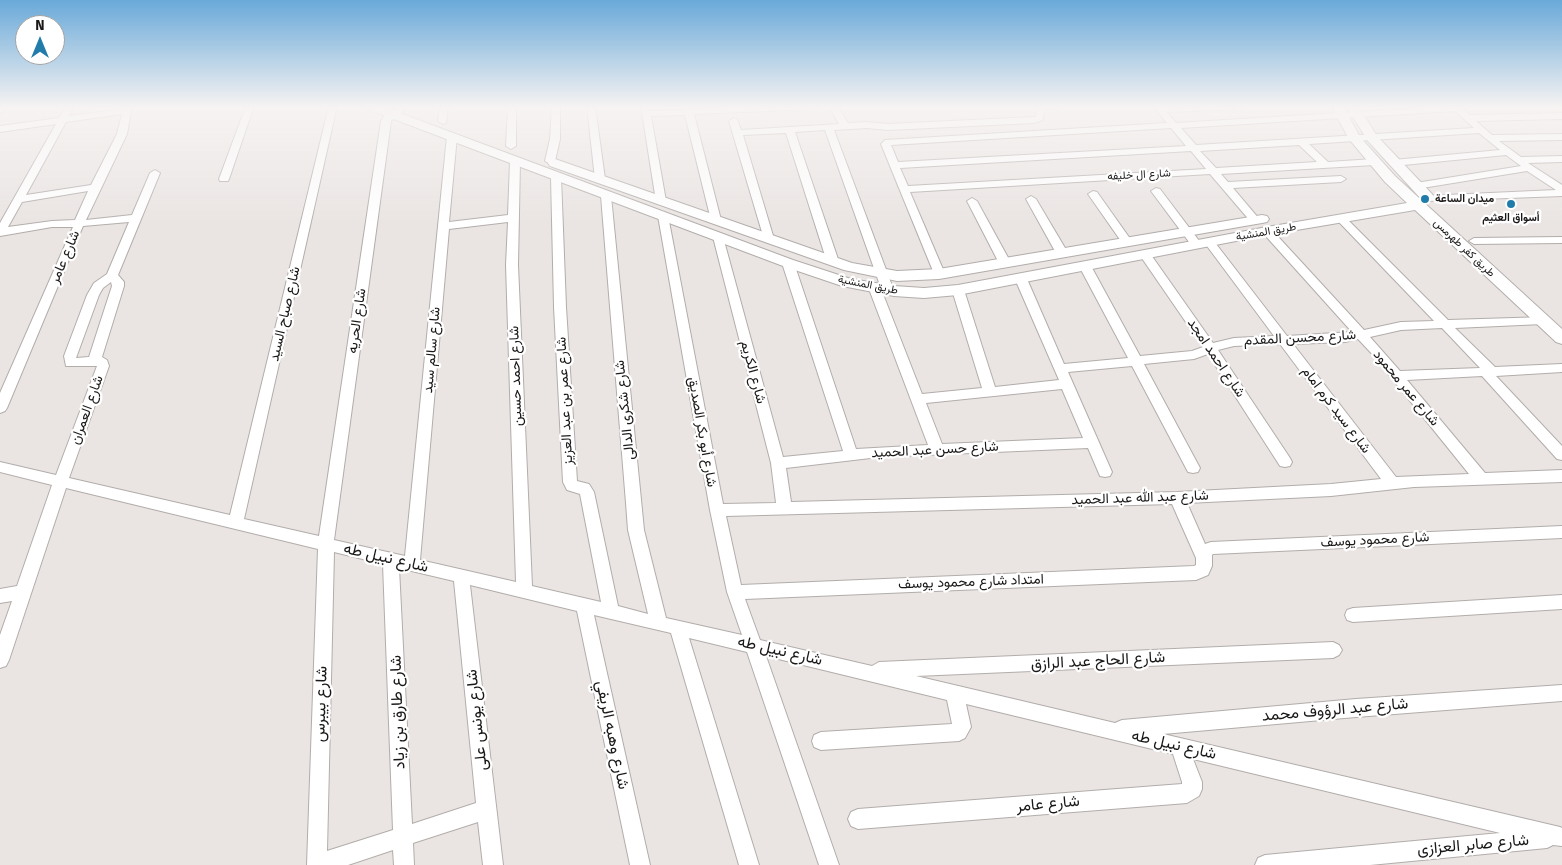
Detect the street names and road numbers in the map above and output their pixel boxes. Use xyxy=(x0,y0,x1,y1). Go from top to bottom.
street label: شارع ال خليفه xyxy=(1107,167,1171,183)
street label: طريق كفر طهرمس xyxy=(1431,216,1497,280)
street label: طريق المنشية xyxy=(1235,220,1297,244)
street label: شارع عامر xyxy=(46,228,84,286)
street label: شارع صباح السيد xyxy=(266,265,304,363)
street label: طريق المنشية xyxy=(837,273,899,297)
street label: شارع الحريه xyxy=(344,287,370,355)
street label: شارع سالم سيد xyxy=(420,306,444,394)
street label: شارع احمد امجد xyxy=(1183,315,1249,401)
street label: شارع احمد حسين xyxy=(506,325,526,427)
street label: شارع محسن المقدم xyxy=(1243,327,1357,349)
street label: شارع عمر بن عبد العزيز xyxy=(553,336,577,466)
street label: شارع الكريم xyxy=(736,338,770,406)
street label: شارع عمر محمود xyxy=(1369,346,1443,430)
street label: شارع شكرى الدالى xyxy=(611,359,639,461)
street label: شارع سيد كرم امام xyxy=(1298,363,1374,457)
street label: شارع العمران xyxy=(67,373,107,447)
street label: شارع أبو بكر الصديق xyxy=(684,376,720,488)
street label: شارع حسن عبد الحميد xyxy=(871,438,999,462)
street label: شارع عبد الله عبد الحميد xyxy=(1071,487,1209,509)
street label: شارع محمود يوسف xyxy=(1320,529,1430,551)
street label: شارع نبيل طه xyxy=(342,539,430,577)
street label: امتداد شارع محمود يوسف xyxy=(898,571,1044,593)
street label: شارع نبيل طه xyxy=(736,632,824,670)
street label: شارع الحاج عبد الرازق xyxy=(1030,648,1166,674)
street label: شارع طارق بن زياد xyxy=(386,655,410,769)
street label: شارع بيبرس xyxy=(310,666,332,742)
street label: شارع يونس على xyxy=(462,668,492,772)
street label: شارع وهبه الريفي xyxy=(591,679,633,791)
street label: شارع عبد الرؤوف محمد xyxy=(1261,694,1409,726)
street label: شارع نبيل طه xyxy=(1130,726,1218,764)
street label: شارع عامر xyxy=(1015,792,1081,816)
street label: شارع صابر العزازى xyxy=(1416,831,1530,859)

